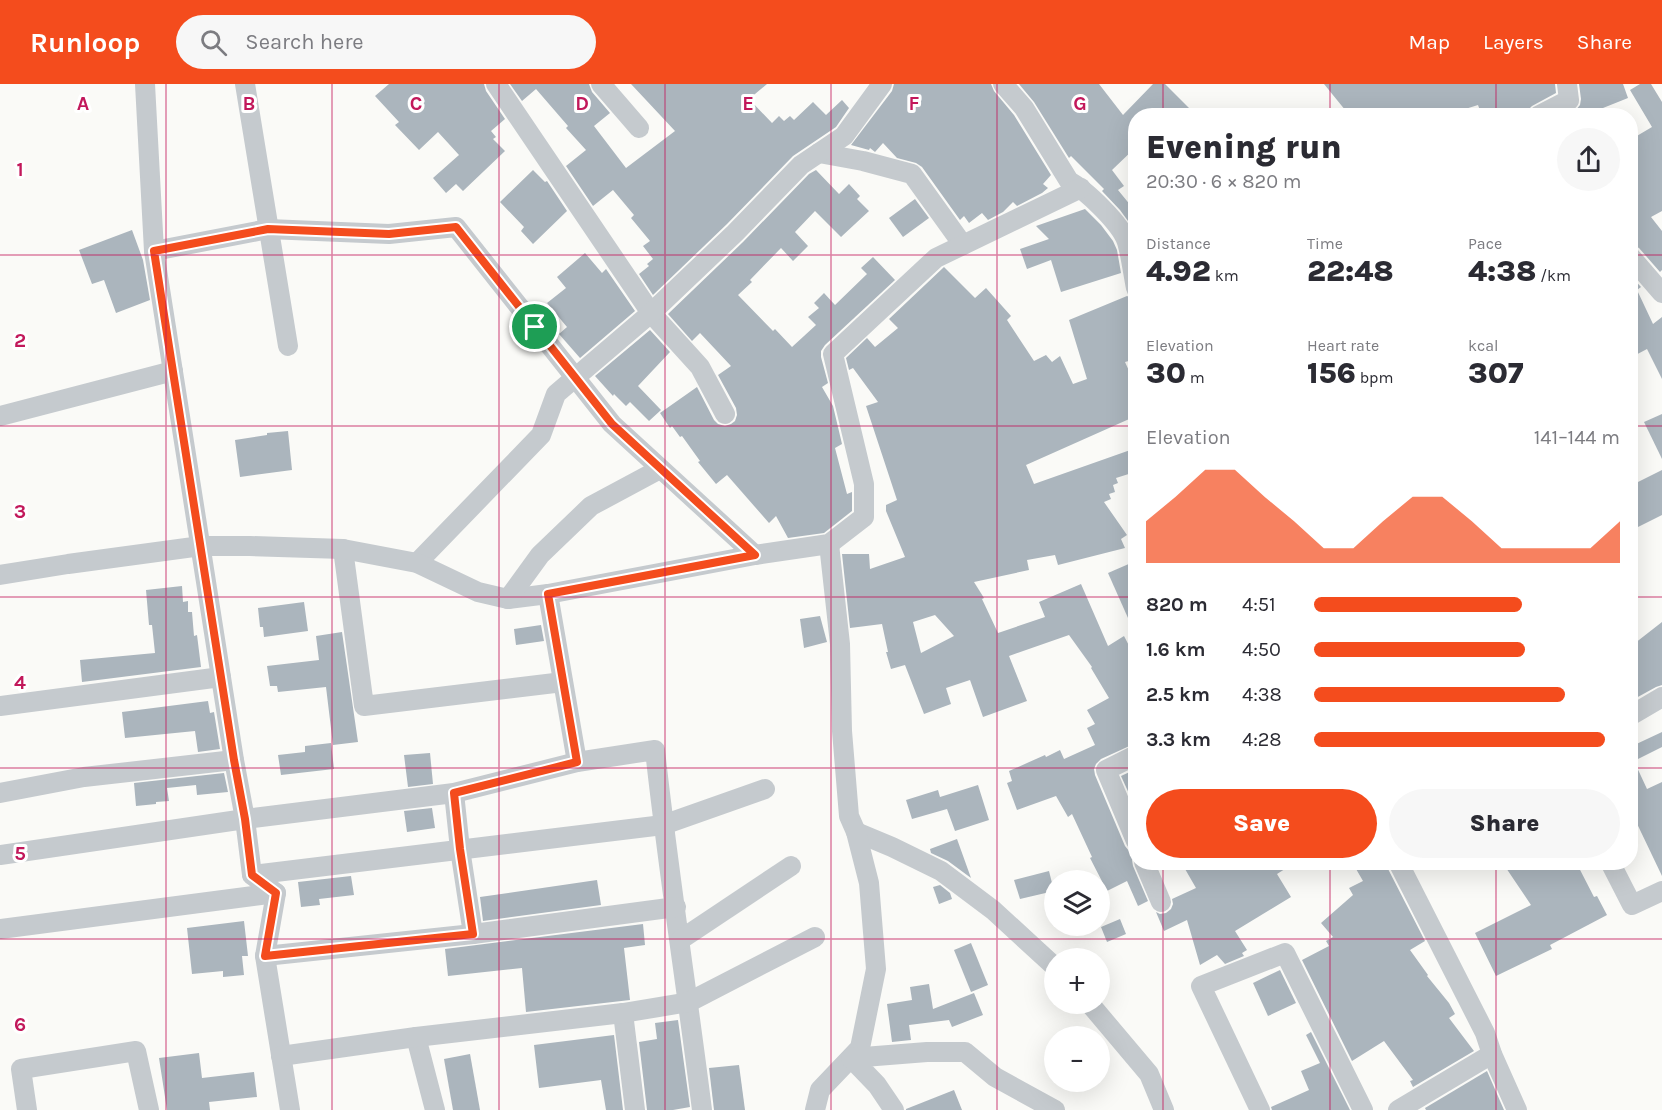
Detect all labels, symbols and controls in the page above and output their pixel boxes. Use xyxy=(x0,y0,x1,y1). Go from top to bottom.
search box xyxy=(176,15,596,69)
text: Runloop xyxy=(30,26,140,59)
icon: search xyxy=(197,26,230,59)
text: Search here xyxy=(245,29,364,55)
text: Map xyxy=(1408,30,1450,54)
text: Layers xyxy=(1483,30,1544,54)
text: Share xyxy=(1577,30,1632,54)
text: A xyxy=(77,92,90,115)
text: B xyxy=(243,92,255,115)
text: C xyxy=(410,92,422,115)
text: D xyxy=(575,92,589,115)
text: E xyxy=(742,92,754,115)
text: F xyxy=(909,92,920,115)
text: G xyxy=(1073,92,1087,115)
text: Evening run xyxy=(1146,128,1342,166)
button: share xyxy=(1557,128,1620,191)
text: 1 xyxy=(16,158,24,181)
text: 20:30 · 6 × 820 m xyxy=(1146,170,1301,193)
text: Distance xyxy=(1146,234,1211,253)
text: Time xyxy=(1307,234,1343,253)
text: Pace xyxy=(1468,234,1502,253)
text: 4.92 xyxy=(1146,253,1211,289)
text: 22:48 xyxy=(1307,253,1394,289)
text: 4:38 xyxy=(1468,253,1536,289)
text: km xyxy=(1211,266,1239,285)
text: /km xyxy=(1536,266,1571,285)
pin xyxy=(509,301,560,352)
icon: arrive xyxy=(518,310,551,343)
text: 2 xyxy=(14,329,26,352)
text: Elevation xyxy=(1146,336,1214,355)
text: Heart rate xyxy=(1307,336,1379,355)
text: kcal xyxy=(1468,336,1499,355)
text: 30 xyxy=(1146,355,1186,391)
text: 156 xyxy=(1307,355,1356,391)
text: 307 xyxy=(1468,355,1524,391)
text: m xyxy=(1186,368,1205,387)
text: bpm xyxy=(1356,368,1393,387)
text: Elevation xyxy=(1146,426,1231,449)
text: 141–144 m xyxy=(1534,426,1620,449)
text: 3 xyxy=(14,500,26,523)
text: 820 m xyxy=(1146,593,1208,616)
text: 4:51 xyxy=(1242,593,1276,616)
text: 1.6 km xyxy=(1146,638,1205,661)
text: 4:50 xyxy=(1242,638,1281,661)
text: 4 xyxy=(14,671,26,694)
text: 2.5 km xyxy=(1146,683,1210,706)
text: 4:38 xyxy=(1242,683,1282,706)
text: 3.3 km xyxy=(1146,728,1211,751)
text: 4:28 xyxy=(1242,728,1282,751)
button: Save xyxy=(1146,789,1377,858)
button: Share xyxy=(1389,789,1620,858)
text: 5 xyxy=(14,842,26,865)
map controls xyxy=(1044,870,1110,1092)
button: layers xyxy=(1044,870,1110,936)
button: + xyxy=(1044,948,1110,1014)
text: 6 xyxy=(14,1013,26,1036)
button: − xyxy=(1044,1026,1110,1092)

